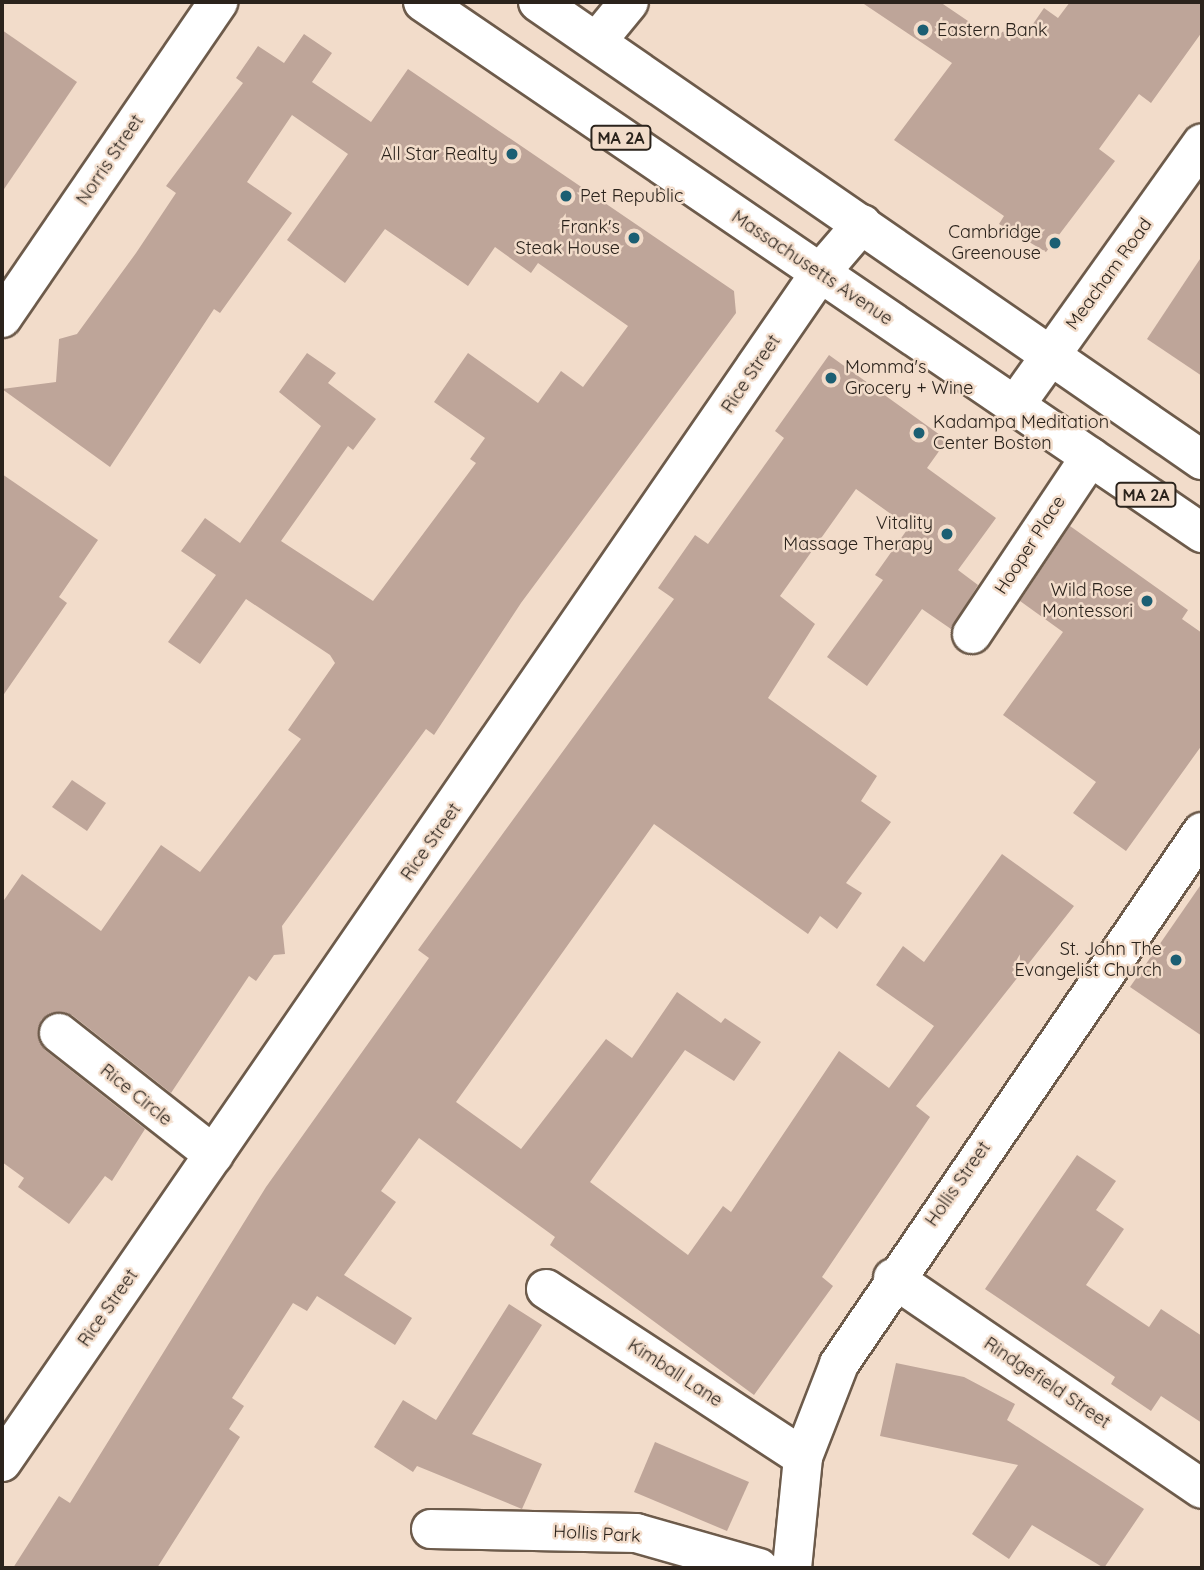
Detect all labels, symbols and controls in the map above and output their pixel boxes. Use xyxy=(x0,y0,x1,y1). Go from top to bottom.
place label: Eastern Bank xyxy=(937,19,1048,41)
marker: Eastern Bank xyxy=(915,22,931,38)
street label: Norris Street xyxy=(72,111,148,209)
road number: MA 2A xyxy=(590,126,652,150)
place label: All Star Realty xyxy=(381,143,498,165)
marker: All Star Realty xyxy=(504,146,520,162)
place label: Pet Republic xyxy=(580,185,683,207)
marker: Pet Republic xyxy=(558,188,574,204)
street label: Massachusetts Avenue xyxy=(727,206,897,330)
street label: Meacham Road xyxy=(1061,214,1157,334)
place label: Frank's Steak House xyxy=(515,217,620,260)
place label: Cambridge Greenouse xyxy=(948,222,1041,264)
marker: Frank's Steak House xyxy=(626,230,642,246)
marker: Cambridge Greenouse xyxy=(1047,235,1063,251)
street label: Rice Street xyxy=(717,331,785,417)
place label: Momma's Grocery + Wine xyxy=(845,357,973,400)
marker: Momma's Grocery + Wine xyxy=(823,370,839,386)
place label: Kadampa Meditation Center Boston xyxy=(933,412,1109,454)
marker: Kadampa Meditation Center Boston xyxy=(911,425,927,441)
road number: MA 2A xyxy=(1114,482,1178,508)
street label: Hooper Place xyxy=(990,492,1070,598)
place label: Vitality Massage Therapy xyxy=(783,513,933,556)
marker: Vitality Massage Therapy xyxy=(939,526,955,542)
place label: Wild Rose Montessori xyxy=(1042,580,1133,622)
marker: Wild Rose Montessori xyxy=(1139,593,1155,609)
street label: Rice Street xyxy=(396,799,466,885)
place label: St. John The Evangelist Church xyxy=(1014,939,1162,982)
marker: St. John The Evangelist Church xyxy=(1168,952,1184,968)
street label: Rice Circle xyxy=(96,1060,176,1130)
street label: Hollis Street xyxy=(921,1137,995,1231)
street label: Rice Street xyxy=(73,1265,143,1351)
street label: Rindgefield Street xyxy=(980,1333,1114,1433)
street label: Kimball Lane xyxy=(624,1334,726,1412)
street label: Hollis Park xyxy=(553,1521,641,1547)

